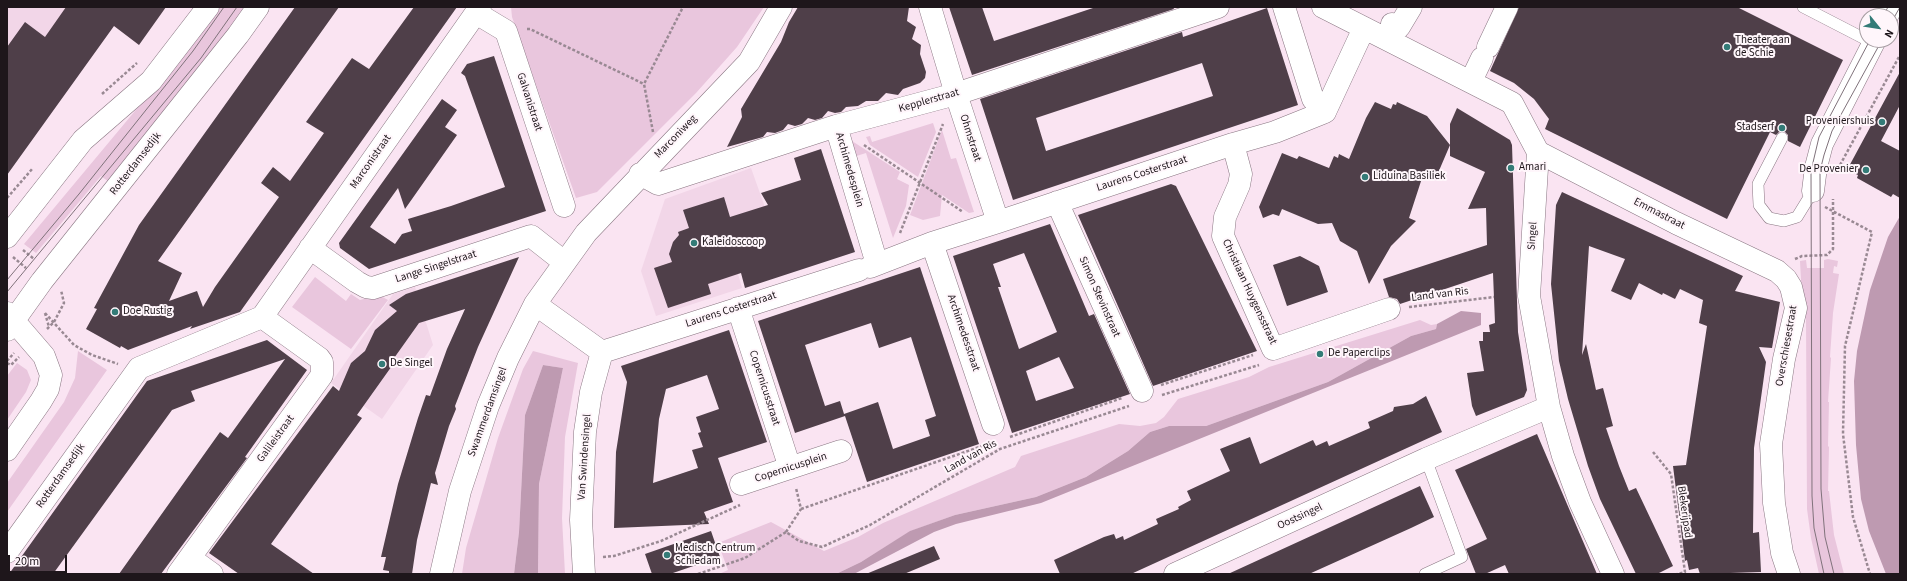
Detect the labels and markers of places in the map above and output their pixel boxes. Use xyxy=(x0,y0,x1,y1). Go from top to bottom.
place label: Theater aan de Schie xyxy=(1735,34,1790,60)
marker: Theater aan de Schie xyxy=(1722,42,1732,52)
place label: Proveniershuis xyxy=(1806,115,1874,129)
marker: Proveniershuis xyxy=(1877,117,1887,127)
place label: Stadserf xyxy=(1736,121,1774,135)
marker: Stadserf xyxy=(1777,123,1787,133)
place label: Amari xyxy=(1519,161,1546,175)
marker: Amari xyxy=(1506,163,1516,173)
place label: De Provenier xyxy=(1799,163,1858,177)
marker: De Provenier xyxy=(1861,165,1871,175)
place label: Liduina Basiliek xyxy=(1373,170,1445,184)
marker: Liduina Basiliek xyxy=(1360,172,1370,182)
place label: Kaleidoscoop xyxy=(702,236,764,250)
marker: Kaleidoscoop xyxy=(689,238,699,248)
place label: Doe Rustig xyxy=(123,305,172,319)
marker: Doe Rustig xyxy=(110,307,120,317)
place label: De Paperclips xyxy=(1328,347,1390,361)
marker: De Paperclips xyxy=(1315,349,1325,359)
place label: De Singel xyxy=(390,357,433,371)
marker: De Singel xyxy=(377,359,387,369)
place label: Medisch Centrum Schiedam xyxy=(675,542,755,568)
marker: Medisch Centrum Schiedam xyxy=(662,550,672,560)

